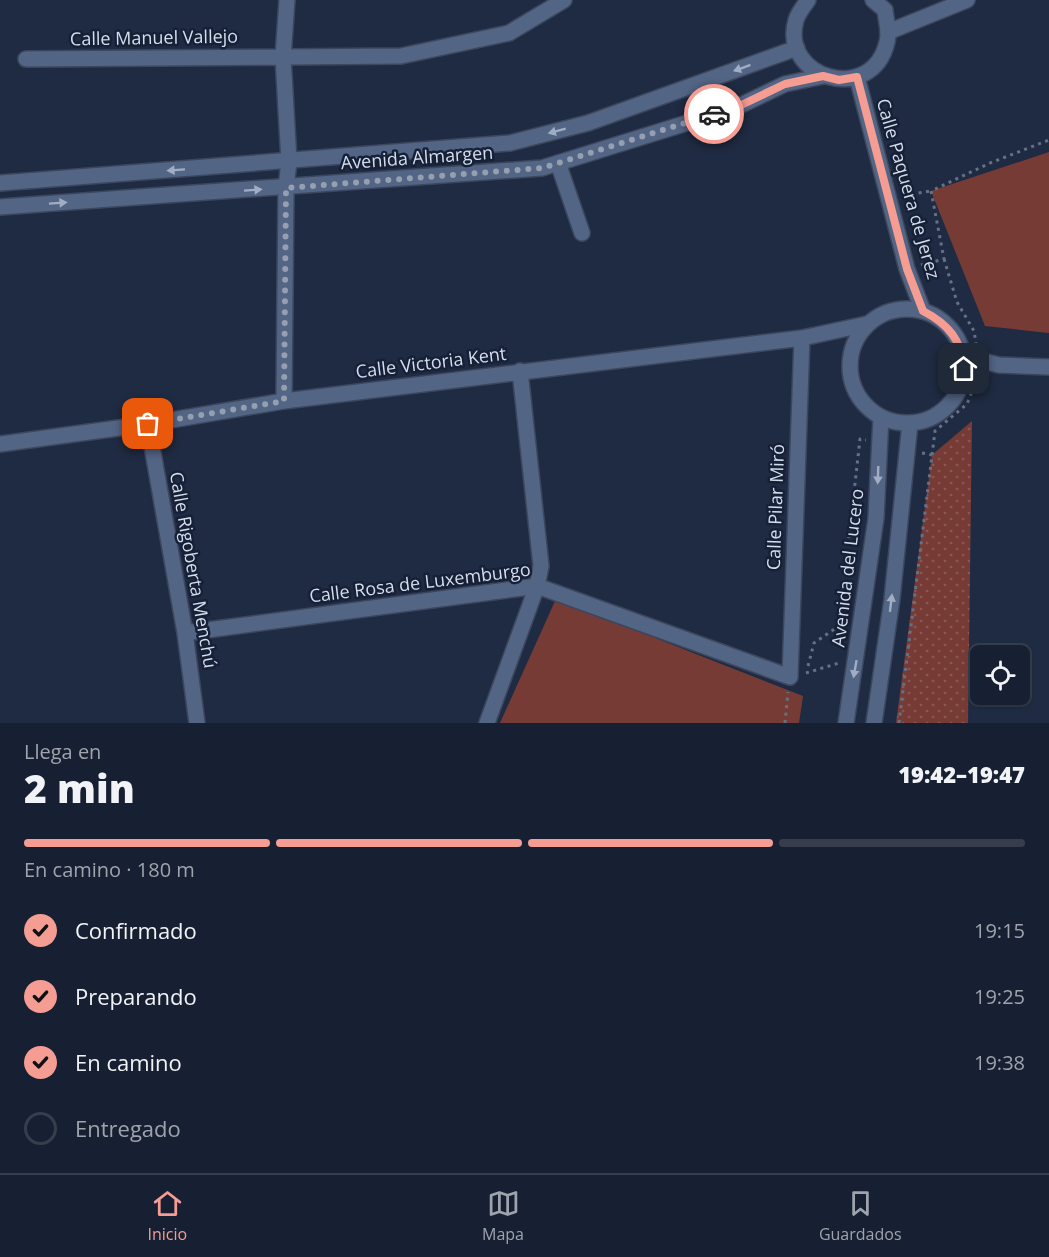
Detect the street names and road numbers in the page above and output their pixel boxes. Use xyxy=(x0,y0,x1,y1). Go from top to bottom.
street label: Calle Manuel Vallejo xyxy=(70,24,238,50)
street label: Calle Paquera de Jerez xyxy=(872,96,946,282)
street label: Avenida Almargen xyxy=(340,140,494,174)
street label: Calle Victoria Kent xyxy=(354,341,508,383)
street label: Calle Pilar Miró xyxy=(761,444,789,570)
street label: Calle Rigoberta Menchú xyxy=(165,470,223,670)
street label: Avenida del Lucero xyxy=(825,487,869,648)
street label: Calle Rosa de Luxemburgo xyxy=(308,557,532,607)

